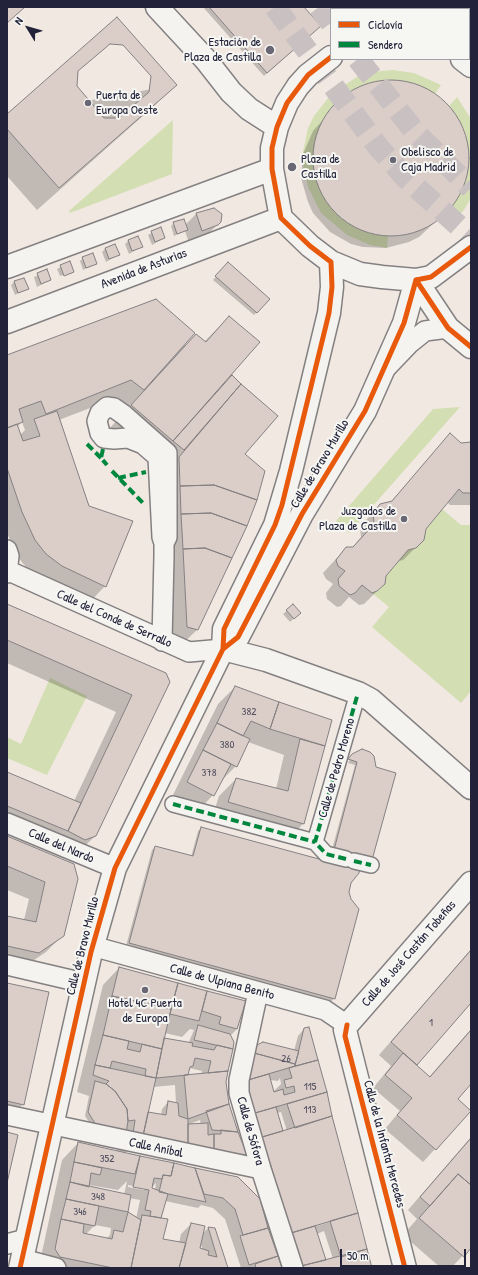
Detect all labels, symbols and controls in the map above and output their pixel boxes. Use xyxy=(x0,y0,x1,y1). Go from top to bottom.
north arrow xyxy=(8,8,48,48)
legend xyxy=(330,8,470,60)
text: N xyxy=(11,14,26,27)
text: Ciclovía xyxy=(368,16,402,33)
place label: Estación de Plaza de Castilla xyxy=(184,35,261,66)
text: Sendero xyxy=(368,36,403,53)
marker: Estación de Plaza de Castilla xyxy=(264,44,276,56)
place label: Puerta de Europa Oeste xyxy=(96,88,158,119)
marker: Puerta de Europa Oeste xyxy=(83,98,93,108)
place label: Obelisco de Caja Madrid xyxy=(401,145,455,176)
place label: Plaza de Castilla xyxy=(301,152,340,183)
marker: Obelisco de Caja Madrid xyxy=(388,155,398,165)
marker: Plaza de Castilla xyxy=(286,161,298,173)
street label: Avenida de Asturias xyxy=(99,245,189,293)
street label: Calle de Bravo Murillo xyxy=(287,417,353,511)
place label: Juzgados de Plaza de Castilla xyxy=(319,504,396,535)
marker: Juzgados de Plaza de Castilla xyxy=(399,514,409,524)
street label: Calle del Conde de Serrallo xyxy=(54,587,174,651)
house number: 382 xyxy=(242,705,256,719)
street label: Calle de Pedro Moreno xyxy=(315,716,359,820)
house number: 380 xyxy=(220,738,234,752)
house number: 378 xyxy=(201,766,217,780)
street label: Calle del Nardo xyxy=(26,825,96,867)
street label: Calle de Bravo Murillo xyxy=(63,895,103,997)
street label: Calle de José Castán Tobeñas xyxy=(359,898,459,1010)
street label: Calle de Ulpiana Benito xyxy=(168,961,276,1003)
marker: Hotel 4C Puerta de Europa xyxy=(140,985,150,995)
place label: Hotel 4C Puerta de Europa xyxy=(108,996,182,1027)
house number: 1 xyxy=(429,1016,433,1030)
house number: 26 xyxy=(281,1052,291,1066)
street label: Calle de la Infanta Mercedes xyxy=(359,1079,409,1209)
house number: 115 xyxy=(304,1080,316,1094)
street label: Calle de Sófora xyxy=(233,1095,267,1167)
house number: 113 xyxy=(304,1103,316,1117)
street label: Calle Aníbal xyxy=(127,1135,185,1161)
house number: 352 xyxy=(100,1152,114,1166)
house number: 348 xyxy=(91,1190,105,1204)
house number: 346 xyxy=(73,1205,87,1219)
scale bar xyxy=(342,1241,468,1267)
text: 50 m xyxy=(347,1247,368,1264)

